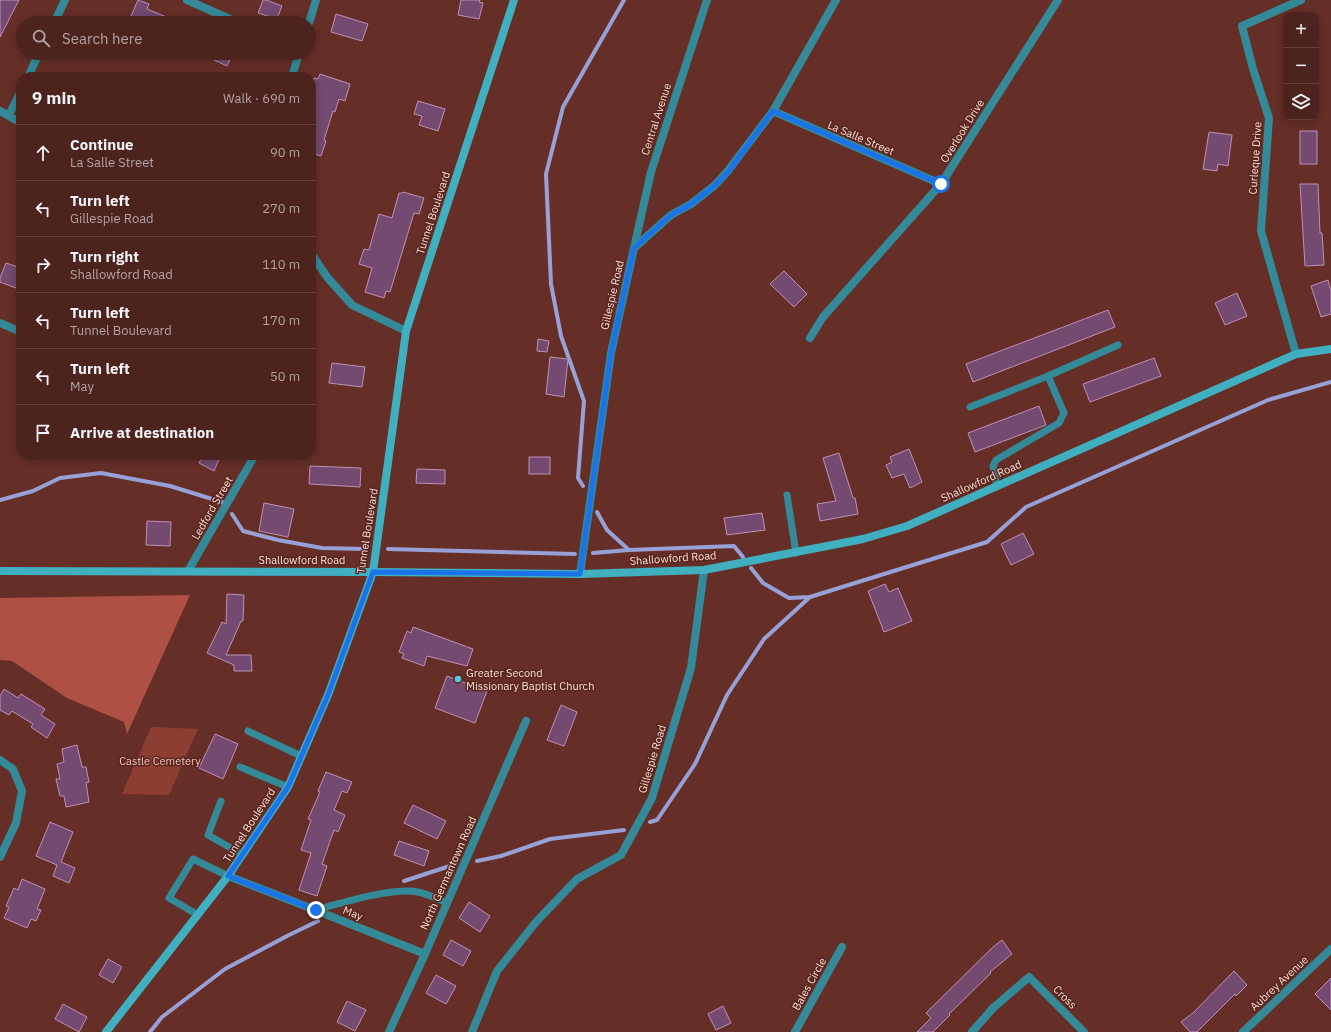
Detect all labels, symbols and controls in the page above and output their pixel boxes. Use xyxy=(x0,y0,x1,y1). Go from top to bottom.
map controls xyxy=(1283,12,1319,120)
button: + xyxy=(1283,12,1319,48)
search box xyxy=(16,16,316,60)
icon: search xyxy=(30,27,52,49)
text: Search here xyxy=(62,29,142,48)
button: − xyxy=(1283,48,1319,84)
street label: Central Avenue xyxy=(638,81,674,157)
button: layers xyxy=(1283,84,1319,120)
text: 9 min xyxy=(32,87,76,109)
text: Walk · 690 m xyxy=(223,90,300,107)
street label: Overlook Drive xyxy=(937,97,987,165)
street label: La Salle Street xyxy=(826,118,897,158)
street label: Curleque Drive xyxy=(1245,121,1265,195)
text: Continue xyxy=(70,135,134,154)
icon: ahead xyxy=(32,142,54,164)
text: 90 m xyxy=(270,144,300,161)
text: La Salle Street xyxy=(70,154,154,171)
street label: Tunnel Boulevard xyxy=(413,170,453,256)
route start xyxy=(932,175,950,193)
text: Turn left xyxy=(70,191,130,210)
icon: left xyxy=(32,198,54,220)
text: 270 m xyxy=(262,200,300,217)
text: Gillespie Road xyxy=(70,210,154,227)
text: Turn right xyxy=(70,247,139,266)
icon: right xyxy=(32,254,54,276)
text: 110 m xyxy=(262,256,300,273)
street label: Gillespie Road xyxy=(597,259,627,331)
text: Shallowford Road xyxy=(70,266,173,283)
text: Turn left xyxy=(70,303,130,322)
icon: left xyxy=(32,310,54,332)
text: 170 m xyxy=(262,312,300,329)
text: Tunnel Boulevard xyxy=(70,322,172,339)
text: Turn left xyxy=(70,359,130,378)
icon: left xyxy=(32,366,54,388)
text: 50 m xyxy=(270,368,300,385)
text: May xyxy=(70,378,94,395)
icon: arrive xyxy=(32,422,54,444)
text: Arrive at destination xyxy=(70,423,214,442)
street label: Shallowford Road xyxy=(938,457,1024,505)
street label: Ledford Street xyxy=(188,474,236,542)
street label: Tunnel Boulevard xyxy=(353,487,381,575)
street label: Shallowford Road xyxy=(629,548,717,568)
street label: Shallowford Road xyxy=(259,553,345,567)
place label: Greater Second Missionary Baptist Church xyxy=(466,666,594,693)
marker: Greater Second Missionary Baptist Church xyxy=(453,674,463,684)
street label: Gillespie Road xyxy=(635,723,669,795)
park label: Castle Cemetery xyxy=(119,754,201,768)
street label: Tunnel Boulevard xyxy=(220,785,278,865)
street label: North Germantown Road xyxy=(417,814,479,932)
route end xyxy=(307,901,325,919)
street label: May xyxy=(341,903,365,923)
street label: Aubrey Avenue xyxy=(1247,952,1311,1014)
street label: Bales Circle xyxy=(789,955,829,1013)
street label: Cross xyxy=(1050,982,1080,1012)

